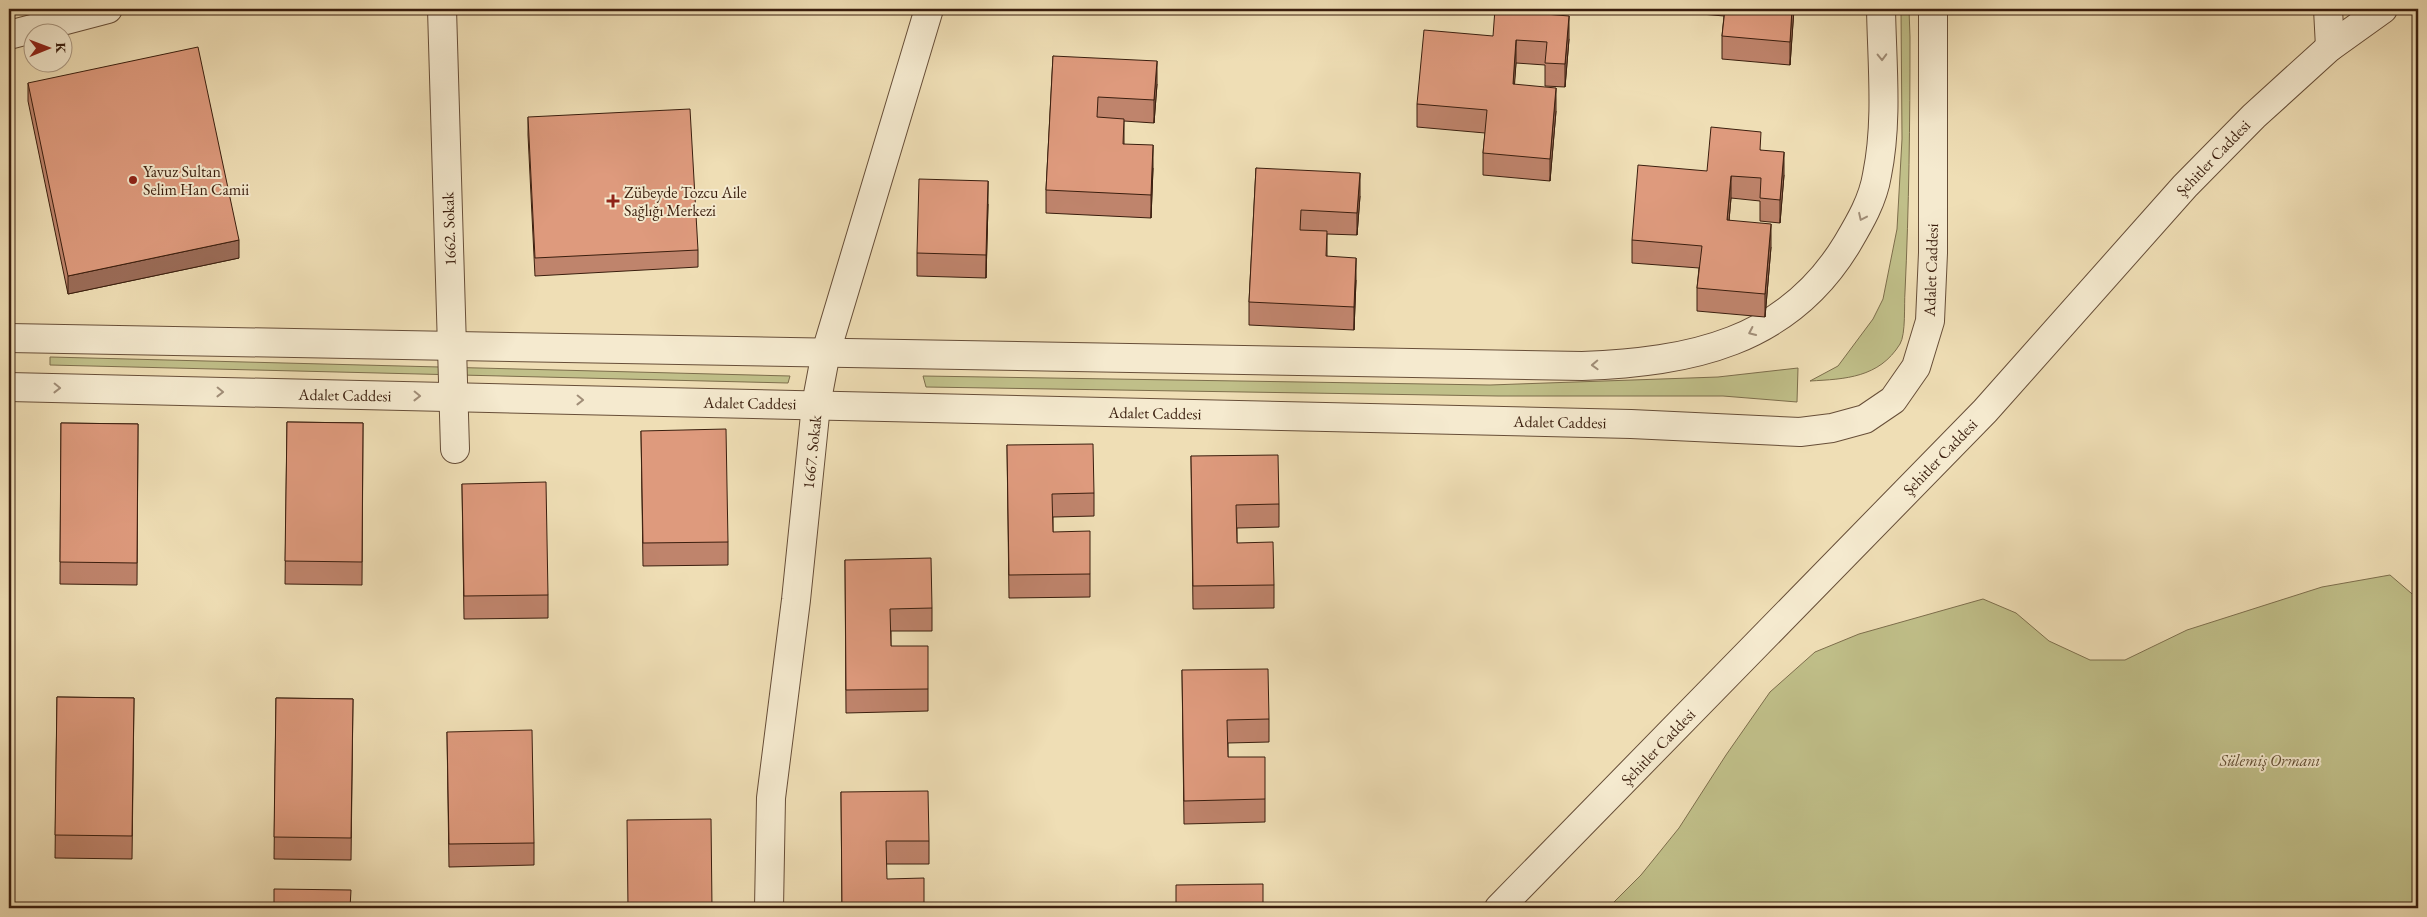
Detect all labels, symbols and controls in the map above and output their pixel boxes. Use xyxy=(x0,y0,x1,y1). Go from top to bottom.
north arrow xyxy=(22,22,72,72)
text: K xyxy=(52,42,70,54)
one-way arrow xyxy=(1876,54,1887,62)
street label: Şehitler Caddesi xyxy=(2171,115,2255,201)
place label: Yavuz Sultan Selim Han Camii xyxy=(143,161,249,200)
marker: Yavuz Sultan Selim Han Camii xyxy=(127,174,139,186)
place label: Zübeyde Tozcu Aile Sağlığı Merkezi xyxy=(624,182,747,221)
street label: 1662. Sokak xyxy=(437,191,461,266)
marker: Zübeyde Tozcu Aile Sağlığı Merkezi xyxy=(606,194,620,208)
one-way arrow xyxy=(1858,212,1869,221)
street label: Adalet Caddesi xyxy=(1919,223,1943,318)
one-way arrow xyxy=(1748,326,1757,336)
one-way arrow xyxy=(1590,360,1598,371)
one-way arrow xyxy=(54,383,62,394)
street label: Adalet Caddesi xyxy=(297,384,392,406)
one-way arrow xyxy=(216,387,224,397)
one-way arrow xyxy=(414,391,422,401)
street label: Adalet Caddesi xyxy=(702,392,797,414)
one-way arrow xyxy=(576,394,584,405)
street label: Adalet Caddesi xyxy=(1107,402,1202,424)
street label: Adalet Caddesi xyxy=(1512,411,1607,433)
street label: 1667. Sokak xyxy=(798,414,826,490)
street label: Şehitler Caddesi xyxy=(1898,414,1982,500)
street label: Şehitler Caddesi xyxy=(1616,704,1700,790)
park label: Sülemiş Ormanı xyxy=(2219,750,2320,771)

